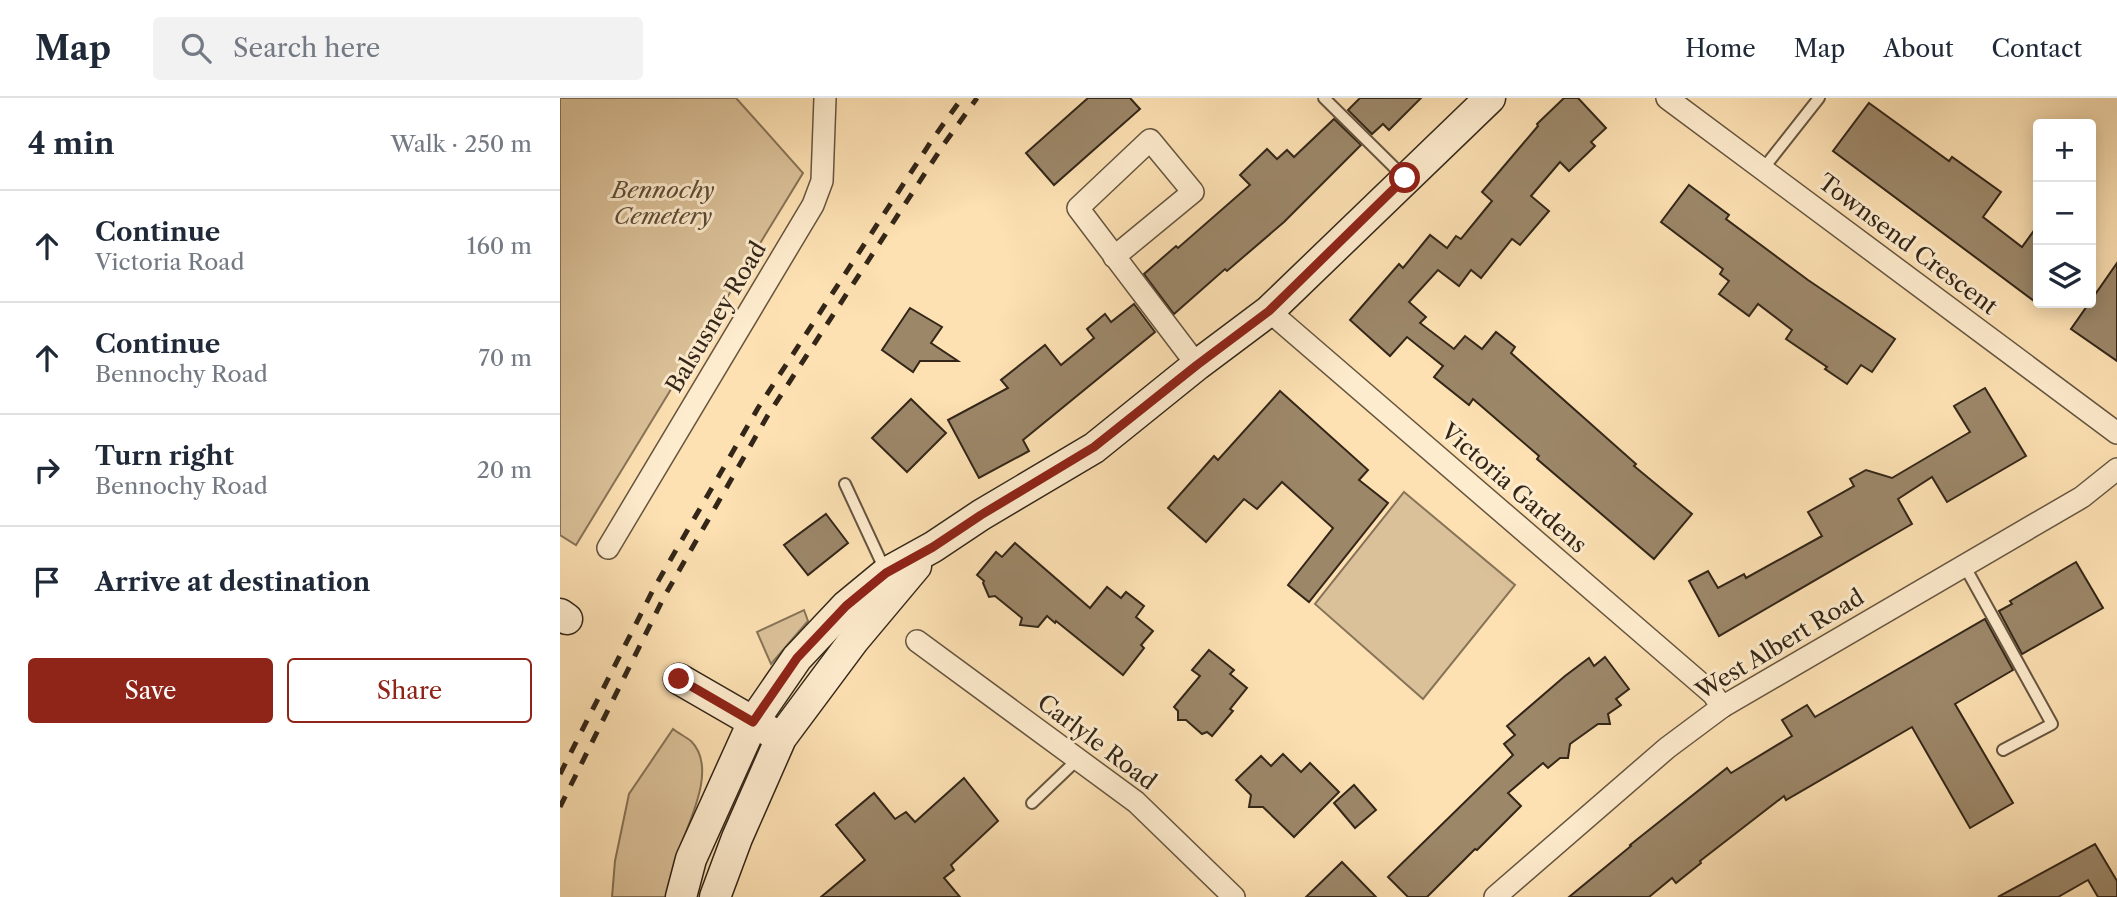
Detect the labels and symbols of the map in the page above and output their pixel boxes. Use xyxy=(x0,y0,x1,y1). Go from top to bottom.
route start xyxy=(1389,162,1420,193)
street label: Townsend Crescent xyxy=(1813,168,2003,320)
park label: Bennochy Cemetery xyxy=(609,176,715,230)
street label: Balsusney Road xyxy=(660,236,772,398)
street label: Victoria Gardens xyxy=(1435,416,1593,559)
street label: West Albert Road xyxy=(1690,583,1869,706)
route end xyxy=(663,663,694,694)
street label: Carlyle Road xyxy=(1032,688,1162,796)

